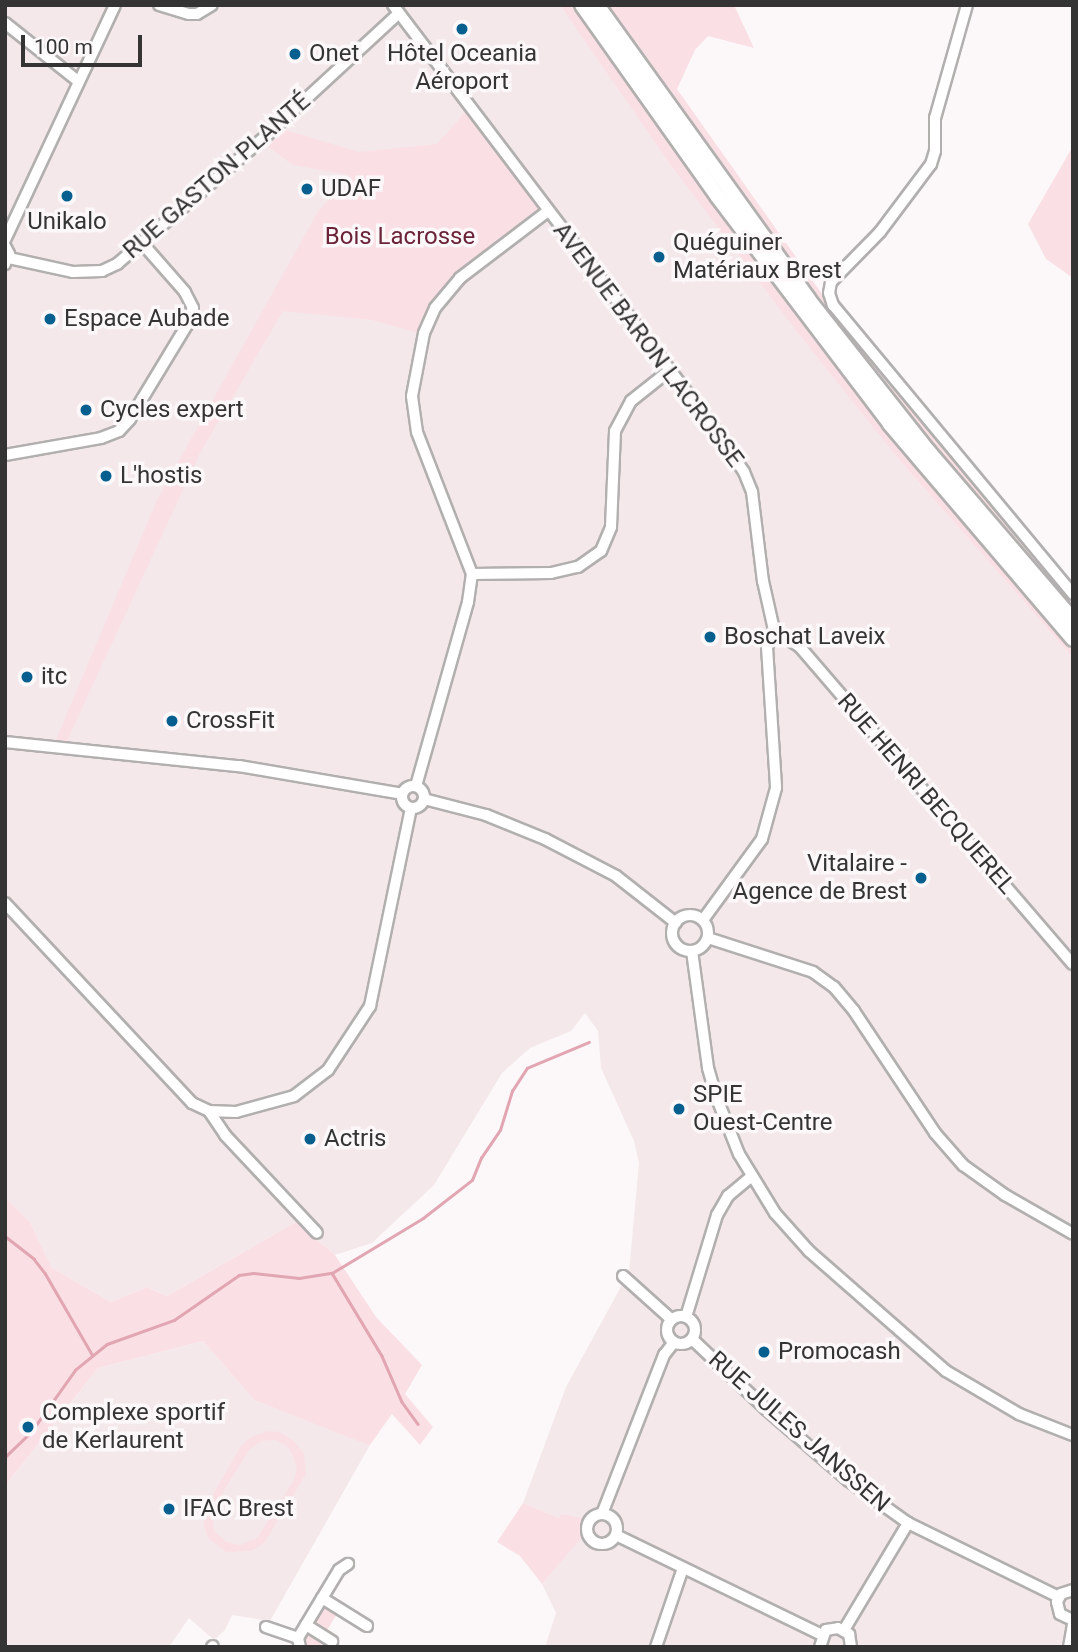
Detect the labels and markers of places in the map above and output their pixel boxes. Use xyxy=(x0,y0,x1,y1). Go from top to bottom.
marker: Hôtel Oceania Aéroport xyxy=(454,21,470,37)
place label: Onet xyxy=(309,40,359,68)
place label: Hôtel Oceania Aéroport xyxy=(387,40,537,96)
marker: Onet xyxy=(287,46,303,62)
place label: UDAF xyxy=(321,175,381,203)
marker: UDAF xyxy=(299,181,315,197)
marker: Unikalo xyxy=(59,188,75,204)
place label: Unikalo xyxy=(27,208,107,236)
place label: Quéguiner Matériaux Brest xyxy=(673,229,842,285)
marker: Quéguiner Matériaux Brest xyxy=(651,249,667,265)
place label: Espace Aubade xyxy=(64,305,229,333)
marker: Espace Aubade xyxy=(42,311,58,327)
place label: Cycles expert xyxy=(100,396,244,424)
marker: Cycles expert xyxy=(78,402,94,418)
place label: L'hostis xyxy=(120,462,202,490)
marker: L'hostis xyxy=(98,468,114,484)
place label: Boschat Laveix xyxy=(724,623,885,651)
marker: Boschat Laveix xyxy=(702,629,718,645)
place label: itc xyxy=(41,663,67,691)
marker: itc xyxy=(19,669,35,685)
place label: CrossFit xyxy=(186,707,275,735)
marker: CrossFit xyxy=(164,713,180,729)
place label: Vitalaire - Agence de Brest xyxy=(733,850,907,906)
marker: Vitalaire - Agence de Brest xyxy=(913,870,929,886)
place label: SPIE Ouest-Centre xyxy=(693,1081,832,1137)
marker: SPIE Ouest-Centre xyxy=(671,1101,687,1117)
place label: Actris xyxy=(324,1125,386,1153)
marker: Actris xyxy=(302,1131,318,1147)
place label: Promocash xyxy=(778,1338,901,1366)
marker: Promocash xyxy=(756,1344,772,1360)
place label: Complexe sportif de Kerlaurent xyxy=(42,1399,225,1455)
marker: Complexe sportif de Kerlaurent xyxy=(20,1419,36,1435)
place label: IFAC Brest xyxy=(183,1495,294,1523)
marker: IFAC Brest xyxy=(161,1501,177,1517)

